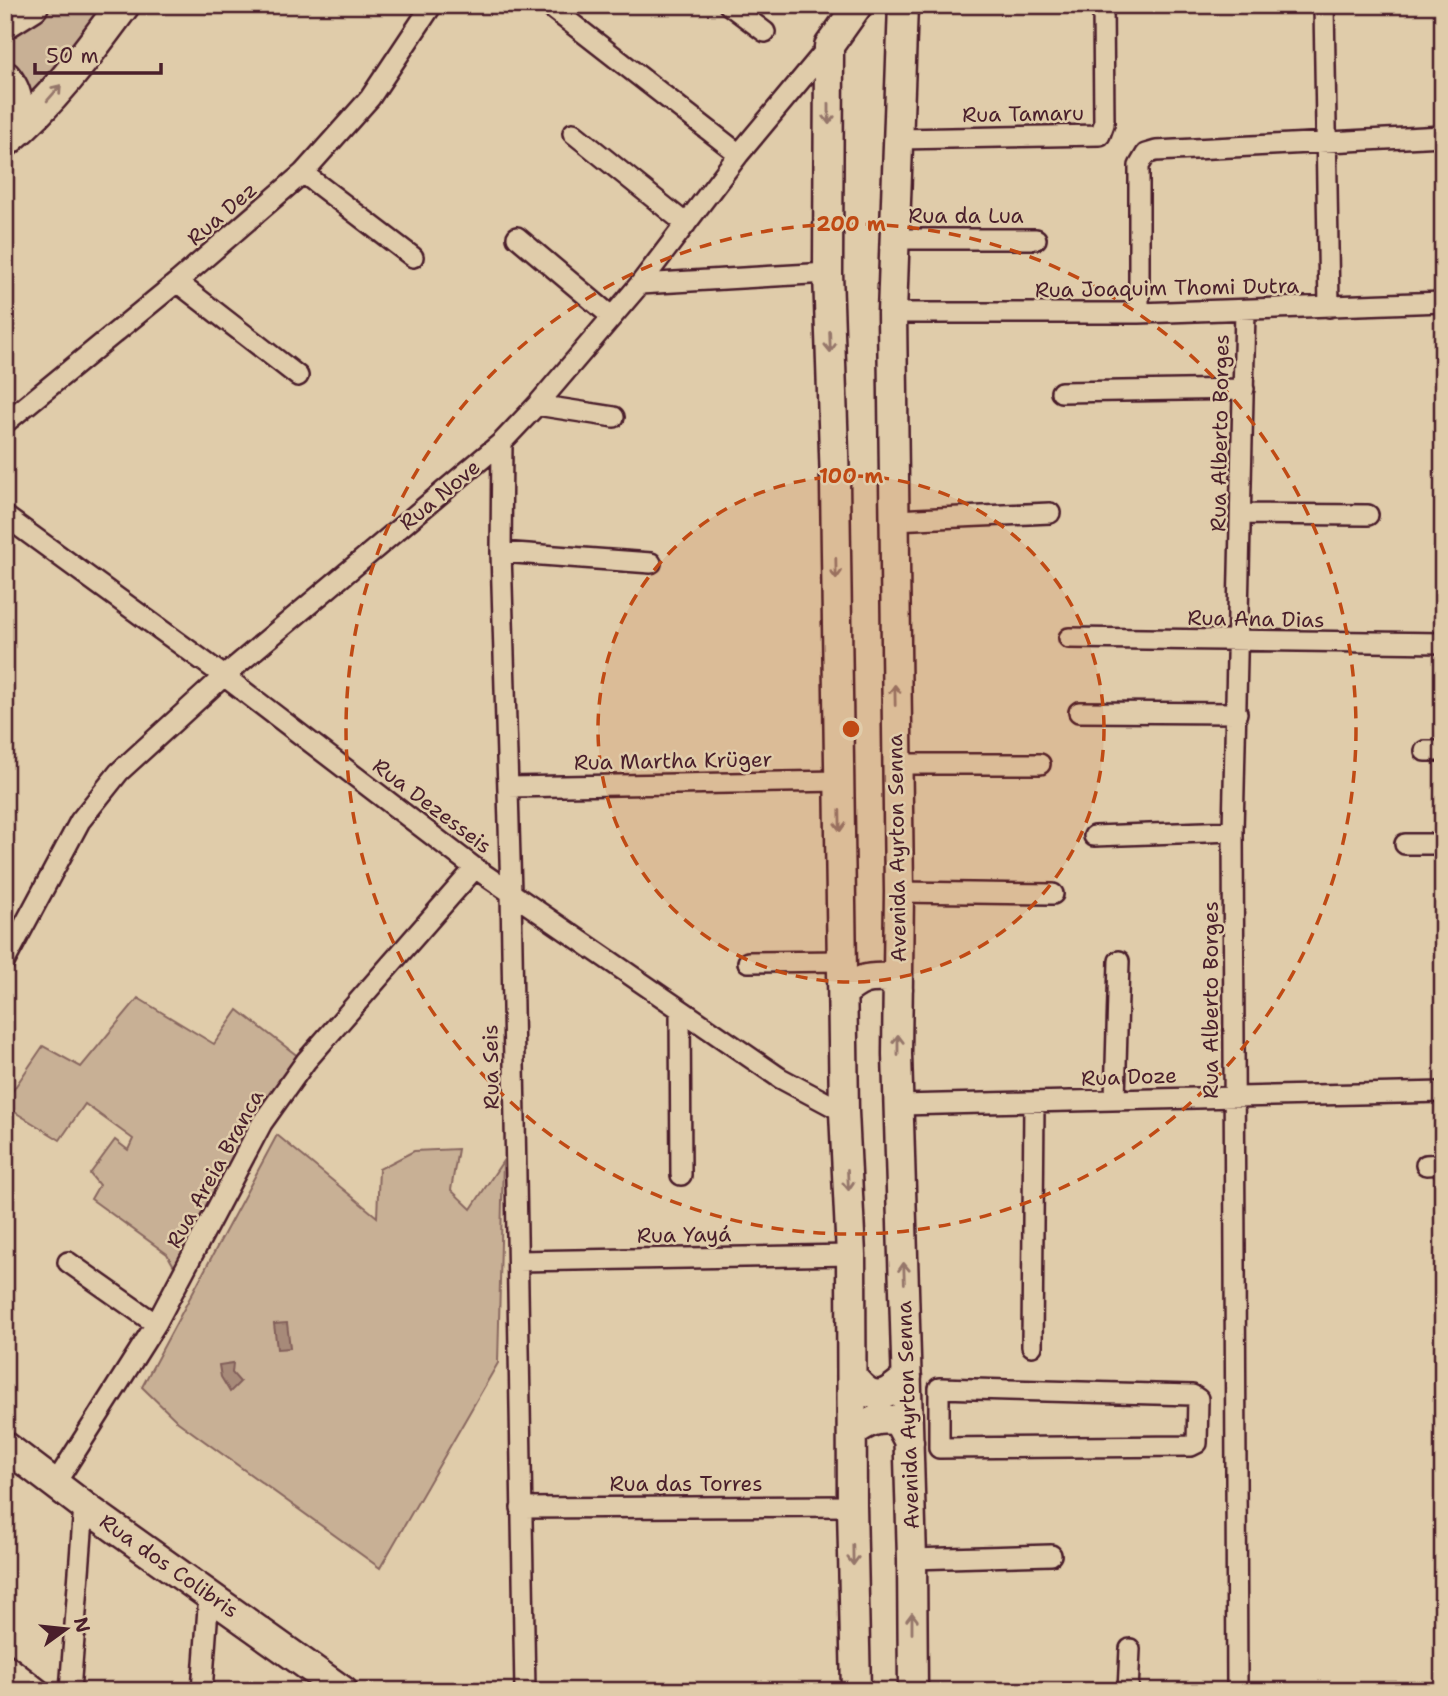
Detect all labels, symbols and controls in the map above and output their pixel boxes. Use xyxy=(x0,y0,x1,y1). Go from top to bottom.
scale bar xyxy=(35,32,161,76)
text: 50 m xyxy=(46,42,99,70)
one-way arrow xyxy=(46,84,62,102)
street label: Rua Tamaru xyxy=(962,99,1084,129)
one-way arrow xyxy=(822,102,835,125)
street label: Rua Dez xyxy=(181,176,263,252)
street label: Rua da Lua xyxy=(908,202,1024,230)
text: 200 m xyxy=(816,210,886,238)
street label: Rua Joaquim Thomi Dutra xyxy=(1035,272,1299,304)
one-way arrow xyxy=(824,330,837,353)
street label: Rua Alberto Borges xyxy=(1204,334,1236,532)
street label: Rua Nove xyxy=(394,453,486,537)
text: 100 m xyxy=(819,462,883,490)
one-way arrow xyxy=(830,557,843,580)
street label: Rua Ana Dias xyxy=(1187,604,1325,634)
one-way arrow xyxy=(889,684,902,707)
centre of rings xyxy=(839,717,863,741)
street label: Avenida Ayrton Senna xyxy=(881,734,913,962)
street label: Rua Martha Krüger xyxy=(574,745,773,777)
street label: Rua Dezesseis xyxy=(367,752,497,860)
one-way arrow xyxy=(834,809,847,832)
street label: Rua Alberto Borges xyxy=(1197,901,1225,1099)
street label: Rua Seis xyxy=(476,1024,506,1110)
one-way arrow xyxy=(891,1034,905,1057)
street label: Rua Doze xyxy=(1081,1061,1177,1093)
street label: Rua Areia Branca xyxy=(160,1085,270,1253)
one-way arrow xyxy=(841,1169,854,1192)
street label: Rua Yayá xyxy=(637,1220,731,1250)
one-way arrow xyxy=(897,1261,911,1284)
street label: Avenida Ayrton Senna xyxy=(890,1300,926,1530)
street label: Rua das Torres xyxy=(609,1470,763,1498)
street label: Rua dos Colibris xyxy=(94,1508,244,1624)
one-way arrow xyxy=(846,1543,860,1566)
north arrow xyxy=(32,1594,102,1664)
one-way arrow xyxy=(905,1611,919,1634)
text: N xyxy=(68,1614,96,1635)

